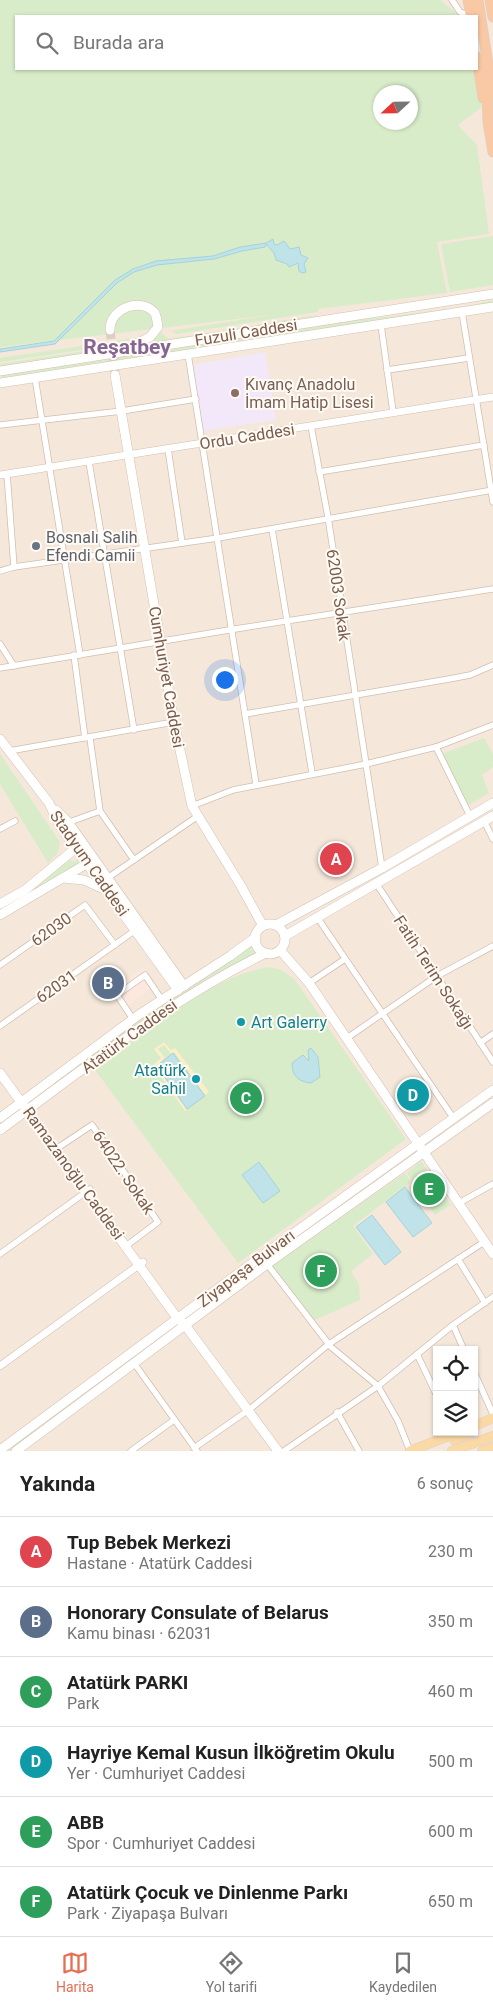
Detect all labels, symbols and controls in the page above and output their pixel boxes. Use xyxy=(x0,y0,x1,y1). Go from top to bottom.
search box xyxy=(15,15,478,70)
icon: search xyxy=(33,29,61,57)
text: Burada ara xyxy=(73,31,164,54)
north arrow xyxy=(373,85,418,130)
street label: Fuzuli Caddesi xyxy=(193,315,299,350)
district label: Reşatbey xyxy=(83,335,171,359)
place label: Kıvanç Anadolu İmam Hatip Lisesi xyxy=(245,375,374,412)
marker: Kıvanç Anadolu İmam Hatip Lisesi xyxy=(229,387,241,399)
street label: Ordu Caddesi xyxy=(198,420,296,453)
place label: Bosnalı Salih Efendi Camii xyxy=(46,528,138,565)
marker: Bosnalı Salih Efendi Camii xyxy=(30,540,42,552)
street label: 62003 Sokak xyxy=(323,548,354,643)
street label: Cumhuriyet Caddesi xyxy=(145,605,188,749)
your location xyxy=(212,667,238,693)
street label: Stadyum Caddesi xyxy=(46,807,133,920)
pin: A xyxy=(320,840,352,878)
street label: 62030 xyxy=(28,909,75,950)
street label: Fatih Terim Sokağı xyxy=(390,912,477,1033)
pin: B xyxy=(92,964,124,1002)
street label: 62031 xyxy=(32,966,80,1007)
street label: Atatürk Caddesi xyxy=(78,995,181,1077)
place label: Art Galerry xyxy=(251,1013,327,1032)
marker: Art Galerry xyxy=(235,1016,247,1028)
place label: Atatürk Sahil xyxy=(134,1061,187,1098)
marker: Atatürk Sahil xyxy=(190,1073,202,1085)
pin: D xyxy=(397,1076,429,1114)
pin: C xyxy=(230,1079,262,1117)
street label: Ramazanoğlu Caddesi xyxy=(19,1103,128,1243)
street label: 64022. Sokak xyxy=(89,1127,159,1218)
pin: E xyxy=(413,1170,445,1208)
street label: Ziyapaşa Bulvarı xyxy=(194,1226,299,1311)
pin: F xyxy=(305,1252,337,1290)
map controls xyxy=(433,1346,478,1436)
button: locate xyxy=(433,1346,478,1391)
button: layers xyxy=(433,1391,478,1436)
text: Yakında xyxy=(20,1472,95,1496)
text: 6 sonuç xyxy=(417,1474,473,1493)
text: Tup Bebek Merkezi xyxy=(67,1531,231,1554)
text: A xyxy=(31,1542,41,1561)
text: 230 m xyxy=(428,1542,473,1561)
text: Hastane · Atatürk Caddesi xyxy=(67,1554,252,1573)
text: Honorary Consulate of Belarus xyxy=(67,1601,329,1624)
text: B xyxy=(31,1612,41,1631)
text: 350 m xyxy=(428,1612,473,1631)
text: Kamu binası · 62031 xyxy=(67,1624,212,1643)
text: Atatürk PARKI xyxy=(67,1671,188,1694)
text: C xyxy=(31,1682,41,1701)
text: 460 m xyxy=(428,1682,473,1701)
text: Park xyxy=(67,1694,99,1713)
text: Hayriye Kemal Kusun İlköğretim Okulu xyxy=(67,1741,395,1764)
text: D xyxy=(31,1752,41,1771)
text: 500 m xyxy=(428,1752,473,1771)
text: Yer · Cumhuriyet Caddesi xyxy=(67,1764,245,1783)
text: ABB xyxy=(67,1811,104,1834)
text: E xyxy=(32,1822,41,1841)
text: 600 m xyxy=(428,1822,473,1841)
text: Spor · Cumhuriyet Caddesi xyxy=(67,1834,255,1853)
text: Atatürk Çocuk ve Dinlenme Parkı xyxy=(67,1881,348,1904)
text: F xyxy=(32,1892,40,1911)
text: 650 m xyxy=(428,1892,473,1911)
text: Park · Ziyapaşa Bulvarı xyxy=(67,1904,228,1923)
tab: Harita xyxy=(56,1949,94,1995)
tab: Yol tarifi xyxy=(206,1949,257,1995)
tab: Kaydedilen xyxy=(369,1949,437,1995)

